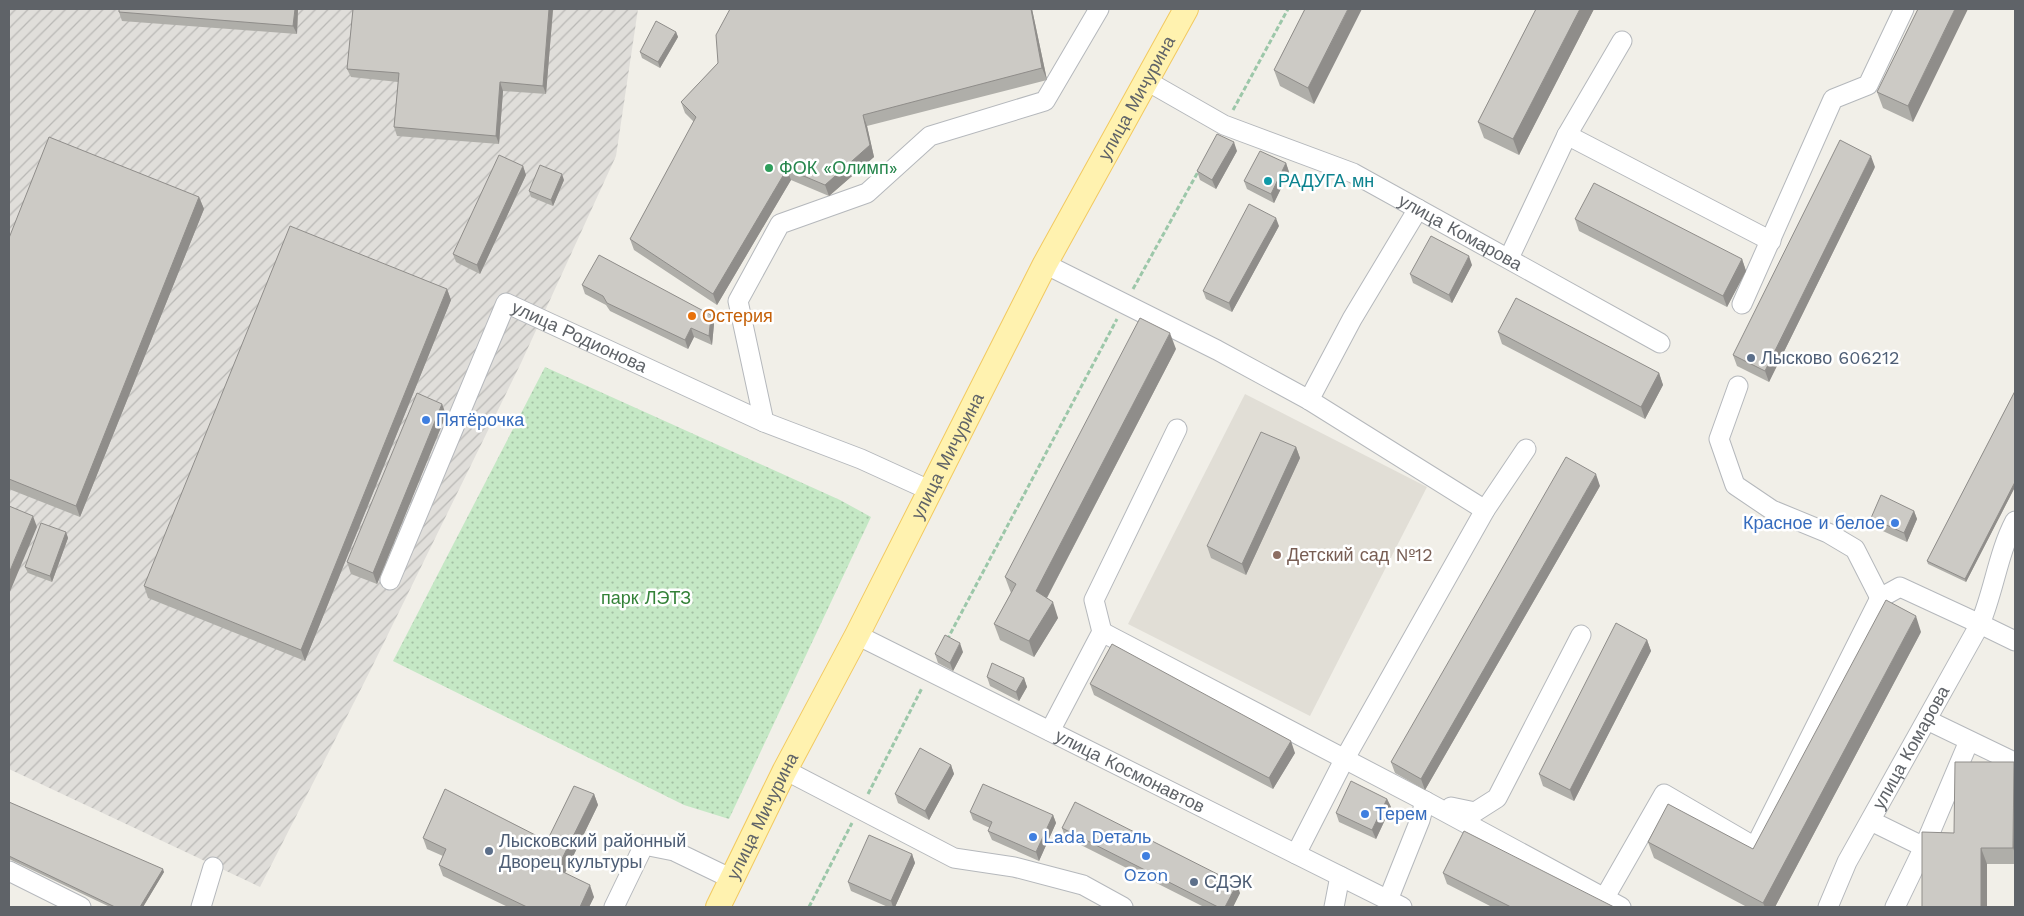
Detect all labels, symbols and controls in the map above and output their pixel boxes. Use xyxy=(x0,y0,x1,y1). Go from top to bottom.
street label: улица Мичурина xyxy=(1093,31,1180,164)
place label: ФОК «Олимп» xyxy=(779,157,898,178)
marker: ФОК «Олимп» xyxy=(763,162,775,174)
place label: РАДУГА мн xyxy=(1278,170,1374,191)
marker: РАДУГА мн xyxy=(1262,175,1274,187)
street label: улица Комарова xyxy=(1395,189,1527,275)
street label: улица Родионова xyxy=(509,296,651,377)
place label: Остерия xyxy=(702,305,773,326)
marker: Остерия xyxy=(686,310,698,322)
place label: Лысково 606212 xyxy=(1761,347,1899,368)
marker: Лысково 606212 xyxy=(1745,352,1757,364)
street label: улица Мичурина xyxy=(906,388,988,523)
place label: Пятёрочка xyxy=(436,409,525,430)
marker: Пятёрочка xyxy=(420,414,432,426)
place label: Красное и белое xyxy=(1743,512,1885,533)
marker: Красное и белое xyxy=(1889,517,1901,529)
place label: Детский сад №12 xyxy=(1287,544,1433,565)
marker: Детский сад №12 xyxy=(1271,549,1283,561)
park label: парк ЛЭТЗ xyxy=(601,587,691,608)
street label: улица Комарова xyxy=(1868,681,1954,813)
street label: улица Космонавтов xyxy=(1052,725,1208,817)
street label: улица Мичурина xyxy=(722,748,803,883)
place label: Терем xyxy=(1375,803,1427,824)
marker: Терем xyxy=(1359,808,1371,820)
place label: Lada Dеталь xyxy=(1043,826,1151,847)
place label: Лысковский районный Дворец культуры xyxy=(499,830,686,872)
marker: Lada Dеталь xyxy=(1027,831,1039,843)
marker: Лысковский районный Дворец культуры xyxy=(483,845,495,857)
marker: Ozon xyxy=(1140,850,1152,862)
place label: Ozon xyxy=(1124,864,1168,885)
place label: СДЭК xyxy=(1204,871,1253,892)
marker: СДЭК xyxy=(1188,876,1200,888)

